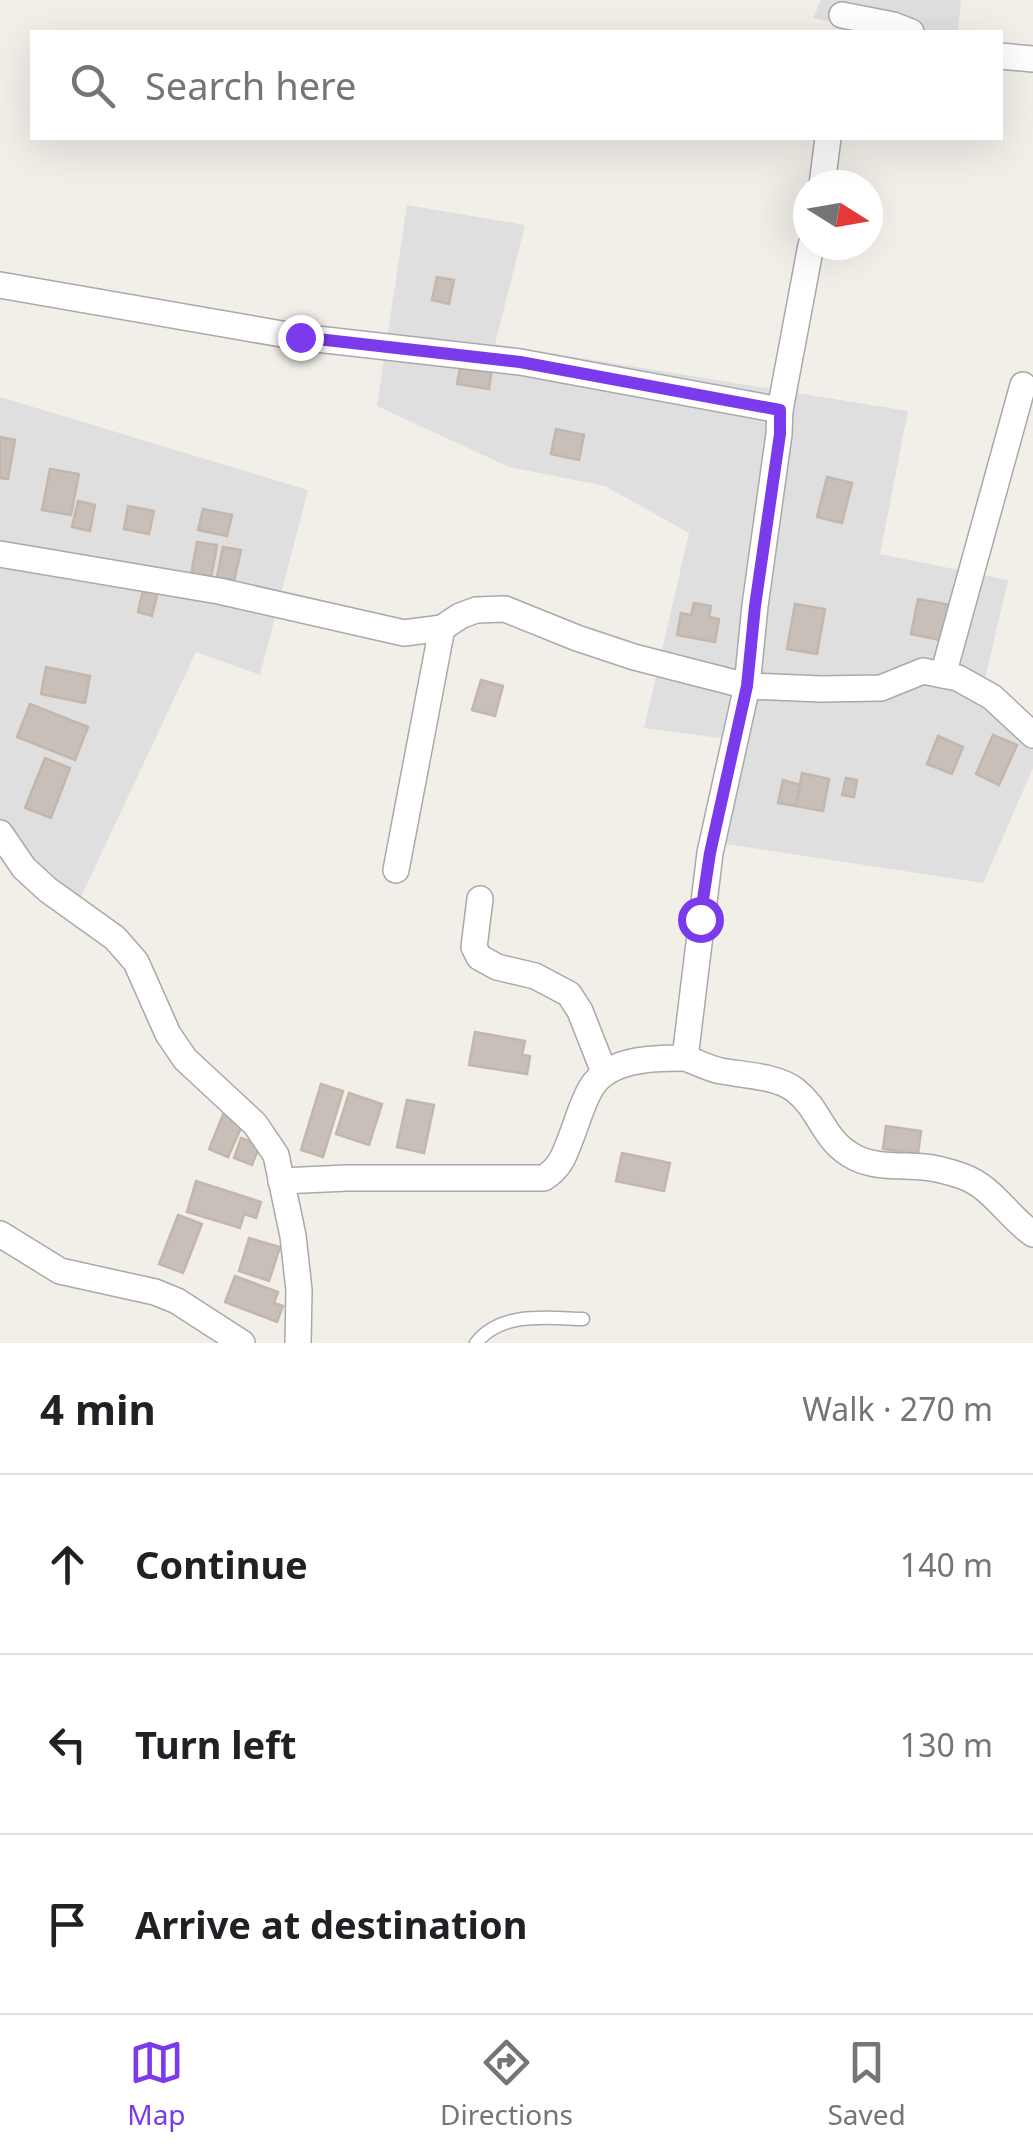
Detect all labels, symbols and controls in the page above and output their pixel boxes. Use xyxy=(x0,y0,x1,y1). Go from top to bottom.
search box xyxy=(30,30,1003,140)
icon: search xyxy=(65,58,120,113)
text: Search here xyxy=(145,59,356,111)
north arrow xyxy=(793,170,883,260)
route end xyxy=(278,315,324,361)
route start xyxy=(678,897,724,943)
text: 4 min xyxy=(40,1380,156,1437)
text: Walk · 270 m xyxy=(802,1387,993,1430)
icon: ahead xyxy=(40,1537,95,1592)
text: Continue xyxy=(135,1538,308,1590)
text: 140 m xyxy=(900,1543,993,1586)
icon: left xyxy=(40,1717,95,1772)
text: Turn left xyxy=(135,1718,297,1770)
text: 130 m xyxy=(900,1723,993,1766)
icon: arrive xyxy=(40,1897,95,1952)
text: Arrive at destination xyxy=(135,1898,527,1950)
tab: Map xyxy=(127,2035,186,2133)
tab: Directions xyxy=(440,2035,573,2133)
tab: Saved xyxy=(827,2035,906,2133)

